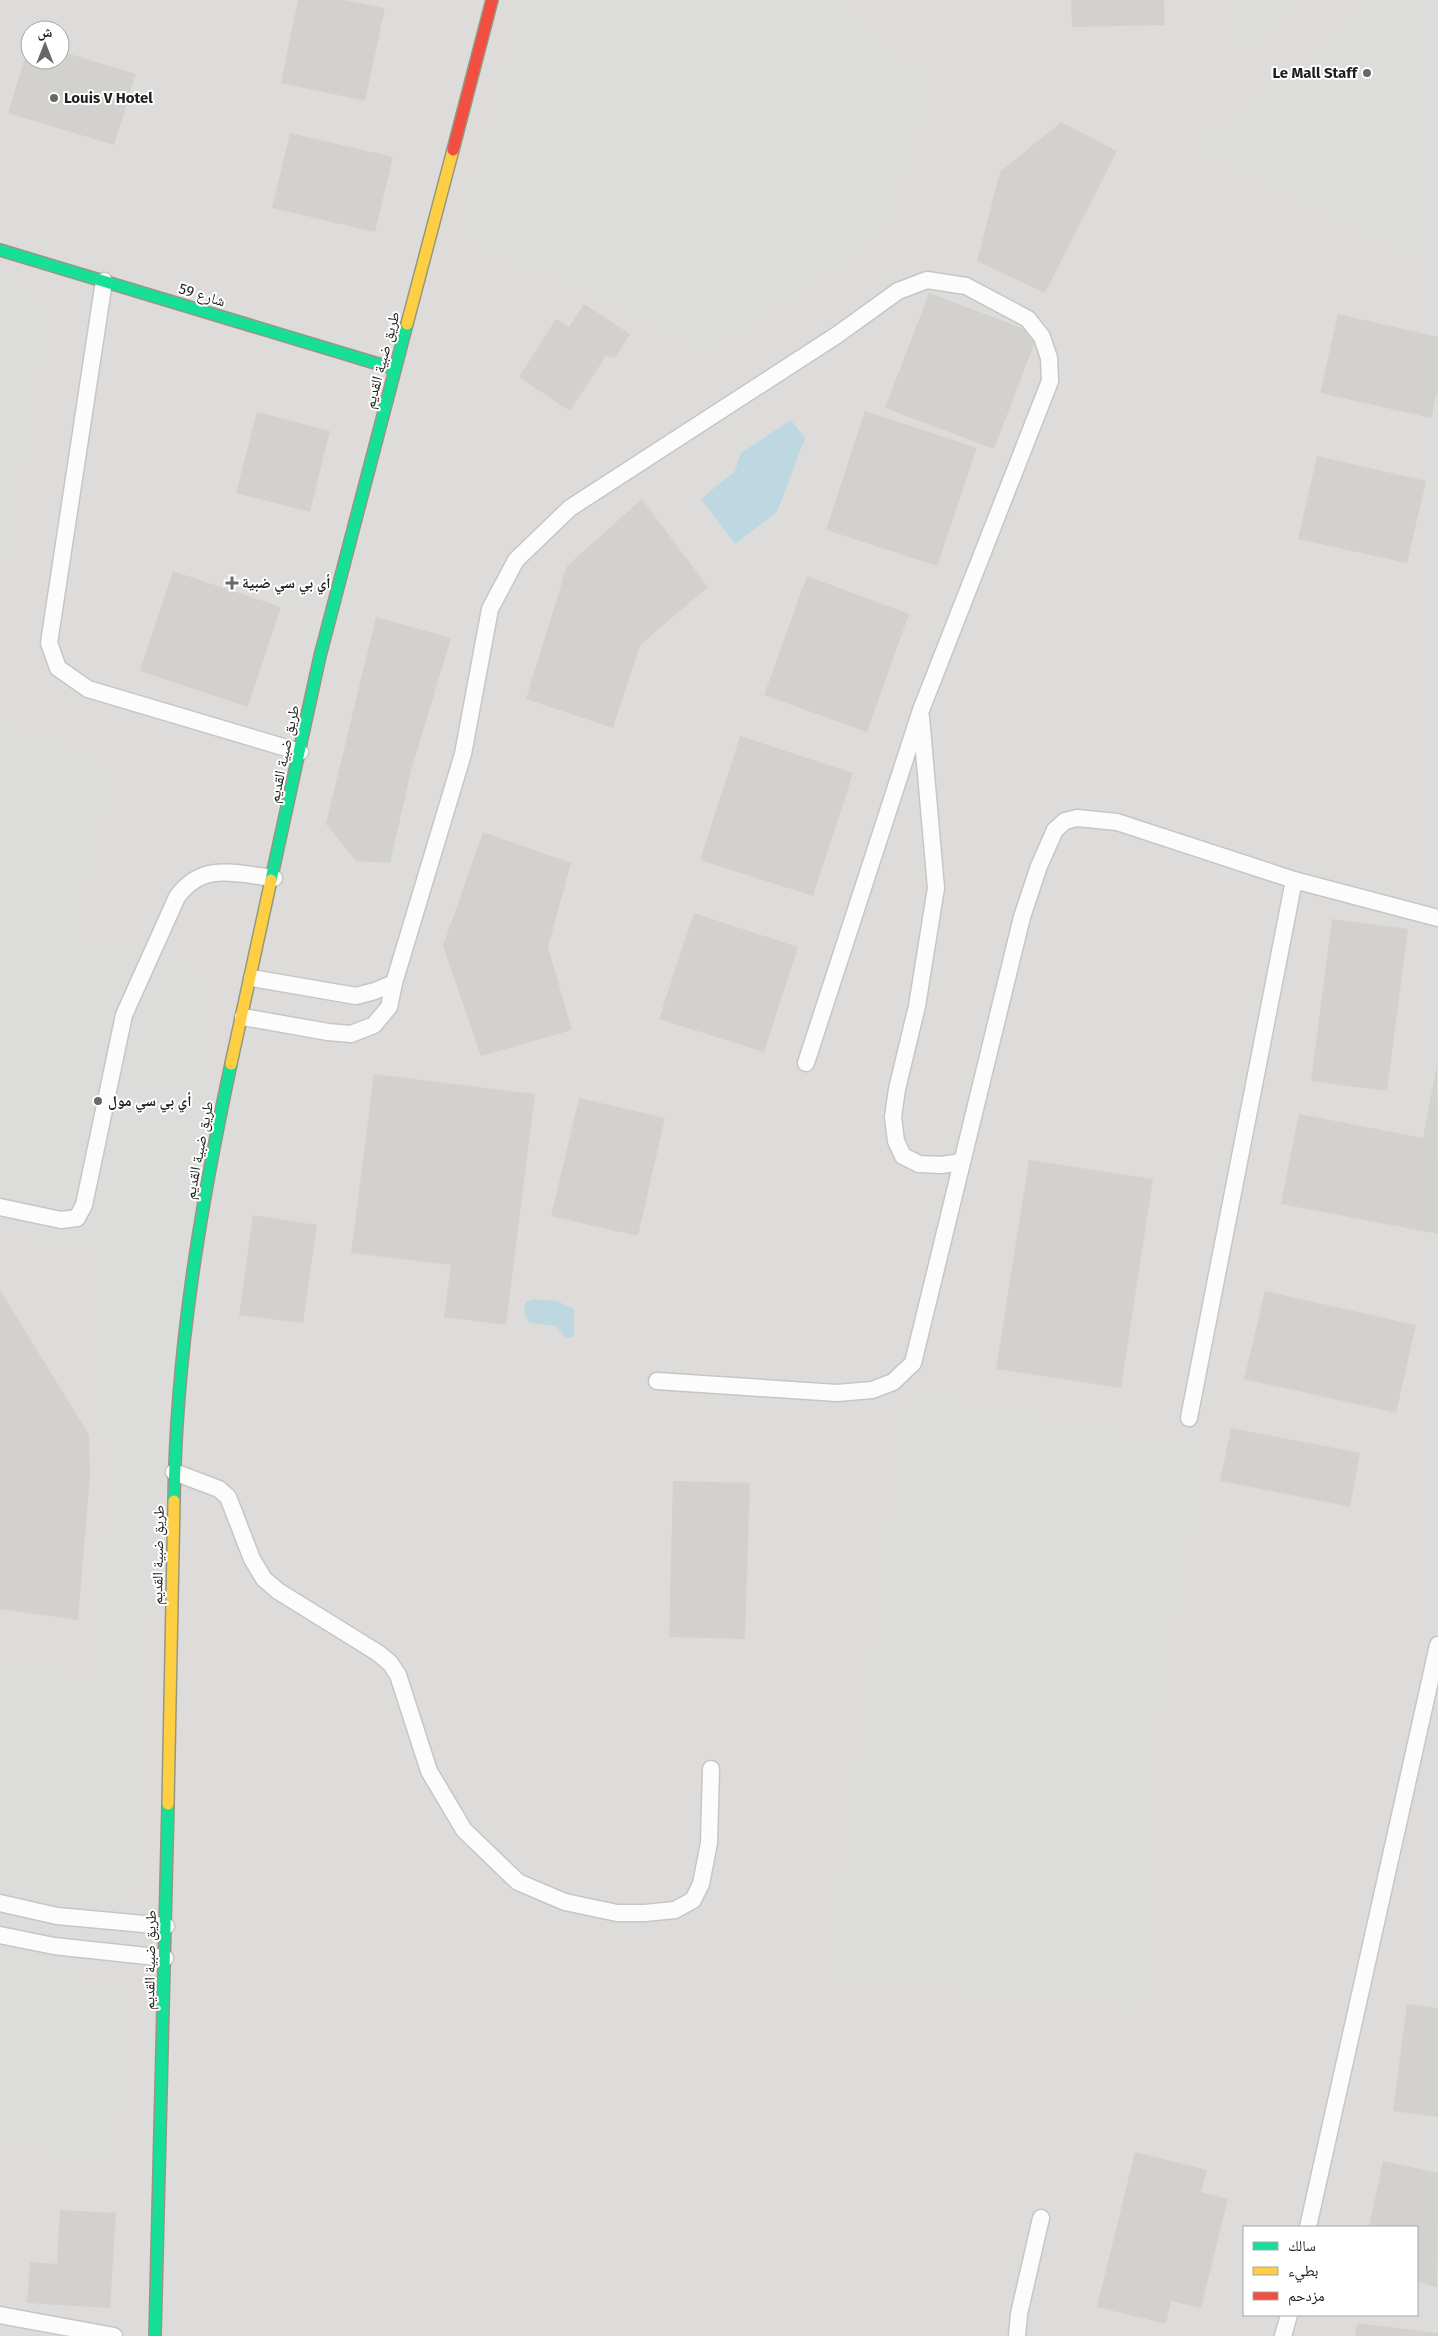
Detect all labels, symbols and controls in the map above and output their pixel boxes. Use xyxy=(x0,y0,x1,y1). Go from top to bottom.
north arrow xyxy=(20,20,70,70)
text: ش xyxy=(38,24,53,41)
place label: Le Mall Staff xyxy=(1272,64,1359,82)
marker: Le Mall Staff xyxy=(1361,67,1373,79)
place label: Louis V Hotel xyxy=(64,89,153,107)
marker: Louis V Hotel xyxy=(48,92,60,104)
street label: شارع 59 xyxy=(176,279,228,312)
street label: طريق ضبية القديم xyxy=(360,309,405,411)
place label: أي بي سي ضبية xyxy=(242,574,331,595)
marker: أي بي سي ضبية xyxy=(226,577,238,589)
street label: طريق ضبية القديم xyxy=(265,703,304,805)
place label: أي بي سي مول xyxy=(108,1092,191,1113)
marker: أي بي سي مول xyxy=(92,1095,104,1107)
street label: طريق ضبية القديم xyxy=(181,1099,218,1201)
street label: طريق ضبية القديم xyxy=(148,1505,169,1605)
street label: طريق ضبية القديم xyxy=(140,1910,161,2010)
legend xyxy=(1243,2226,1418,2316)
text: سالك xyxy=(1288,2237,1316,2255)
text: بطيء xyxy=(1288,2262,1318,2283)
text: مزدحم xyxy=(1288,2287,1325,2306)

